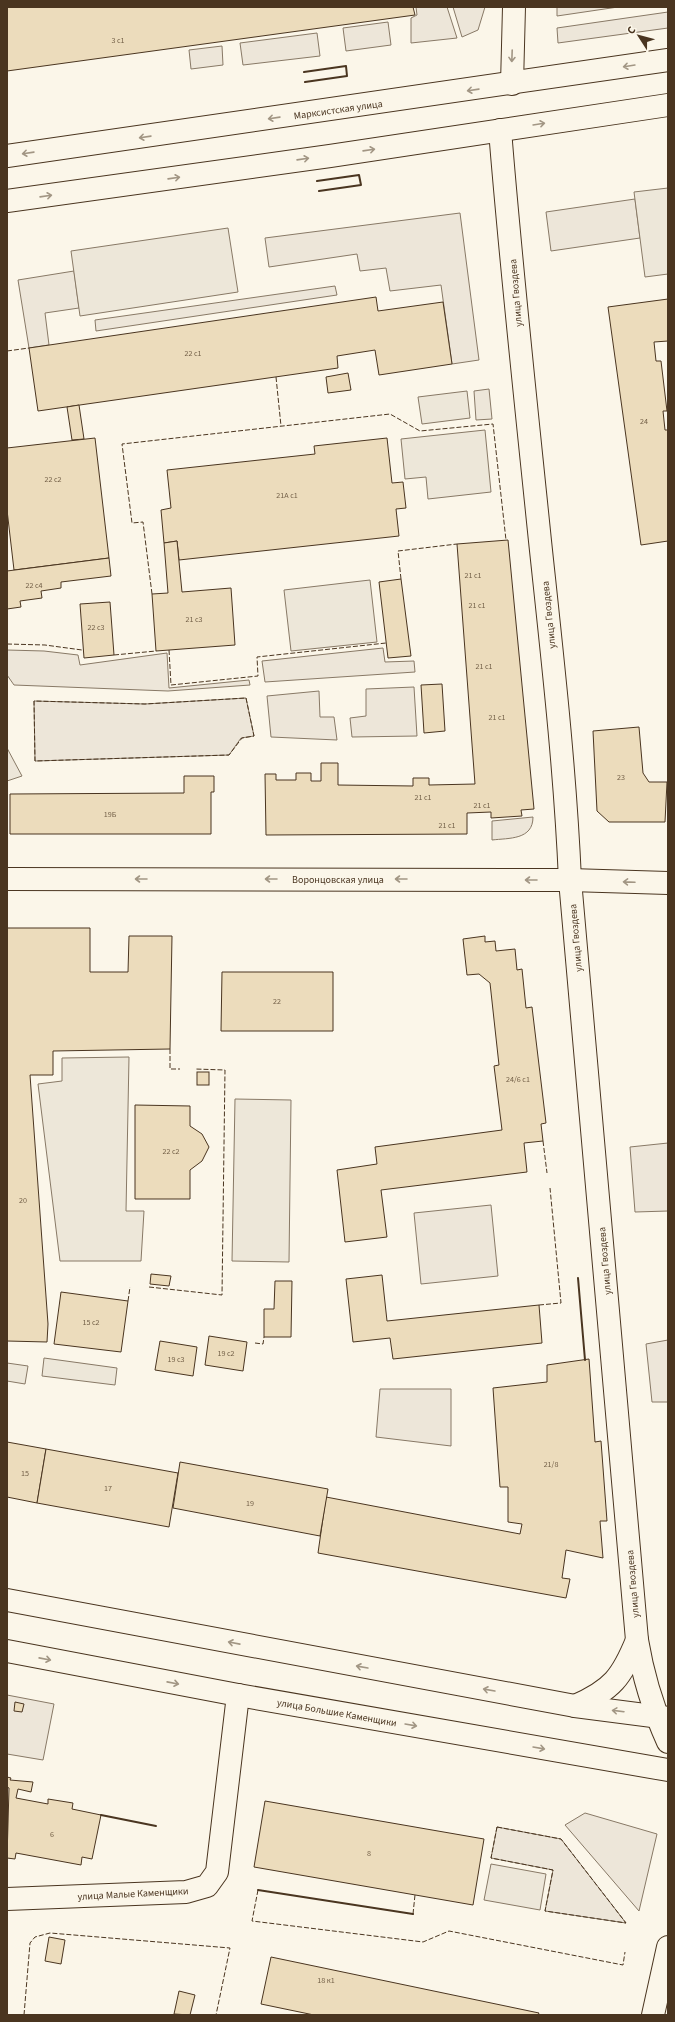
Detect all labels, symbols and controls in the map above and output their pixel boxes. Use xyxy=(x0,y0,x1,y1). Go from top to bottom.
north arrow xyxy=(619,16,659,56)
text: С xyxy=(623,23,640,37)
house number: 3 с1 xyxy=(111,35,125,46)
one-way arrow xyxy=(509,49,516,62)
one-way arrow xyxy=(623,62,636,70)
one-way arrow xyxy=(467,86,480,94)
street label: Марксистская улица xyxy=(293,97,383,123)
one-way arrow xyxy=(268,114,281,122)
one-way arrow xyxy=(532,120,545,128)
one-way arrow xyxy=(139,133,152,141)
one-way arrow xyxy=(362,146,375,154)
one-way arrow xyxy=(21,149,34,157)
one-way arrow xyxy=(296,155,309,163)
one-way arrow xyxy=(167,174,180,182)
one-way arrow xyxy=(39,192,52,199)
street label: улица Гвоздева xyxy=(506,258,526,327)
house number: 22 с1 xyxy=(184,348,202,359)
house number: 24 xyxy=(640,416,648,427)
house number: 22 с2 xyxy=(44,474,62,485)
house number: 21А с1 xyxy=(276,490,298,501)
house number: 21 с1 xyxy=(464,570,482,581)
house number: 22 с4 xyxy=(25,580,43,591)
street label: улица Гвоздева xyxy=(538,580,560,649)
house number: 21 с1 xyxy=(468,600,486,611)
house number: 21 с3 xyxy=(185,614,203,625)
house number: 22 с3 xyxy=(87,622,105,633)
house number: 21 с1 xyxy=(475,661,493,672)
house number: 21 с1 xyxy=(488,712,506,723)
house number: 23 xyxy=(617,772,625,783)
house number: 21 с1 xyxy=(414,792,432,803)
house number: 21 с1 xyxy=(473,800,491,811)
house number: 19Б xyxy=(104,809,117,820)
house number: 21 с1 xyxy=(438,820,456,831)
street label: Воронцовская улица xyxy=(292,873,384,887)
one-way arrow xyxy=(135,875,148,883)
one-way arrow xyxy=(265,875,278,883)
one-way arrow xyxy=(395,875,408,883)
one-way arrow xyxy=(525,876,538,884)
one-way arrow xyxy=(623,878,636,885)
street label: улица Гвоздева xyxy=(566,903,586,972)
house number: 22 xyxy=(273,996,281,1007)
house number: 24/6 с1 xyxy=(506,1074,530,1085)
house number: 22 с2 xyxy=(162,1146,180,1157)
house number: 20 xyxy=(19,1195,27,1206)
street label: улица Гвоздева xyxy=(595,1226,615,1295)
house number: 15 с2 xyxy=(82,1317,100,1328)
house number: 19 с2 xyxy=(217,1348,235,1359)
house number: 19 с3 xyxy=(167,1354,185,1365)
house number: 21/8 xyxy=(544,1459,558,1470)
house number: 15 xyxy=(21,1468,29,1479)
house number: 17 xyxy=(104,1483,112,1494)
house number: 19 xyxy=(246,1498,254,1509)
street label: улица Гвоздева xyxy=(623,1549,643,1618)
one-way arrow xyxy=(228,1639,241,1647)
one-way arrow xyxy=(38,1655,51,1663)
one-way arrow xyxy=(355,1663,368,1671)
one-way arrow xyxy=(166,1679,179,1687)
one-way arrow xyxy=(483,1686,496,1694)
street label: улица Большие Каменщики xyxy=(276,1696,398,1730)
one-way arrow xyxy=(612,1707,625,1715)
one-way arrow xyxy=(404,1722,417,1730)
one-way arrow xyxy=(532,1744,545,1752)
house number: 6 xyxy=(50,1829,54,1840)
house number: 8 xyxy=(367,1848,371,1859)
street label: улица Малые Каменщики xyxy=(77,1884,189,1904)
house number: 18 к1 xyxy=(317,1975,335,1986)

